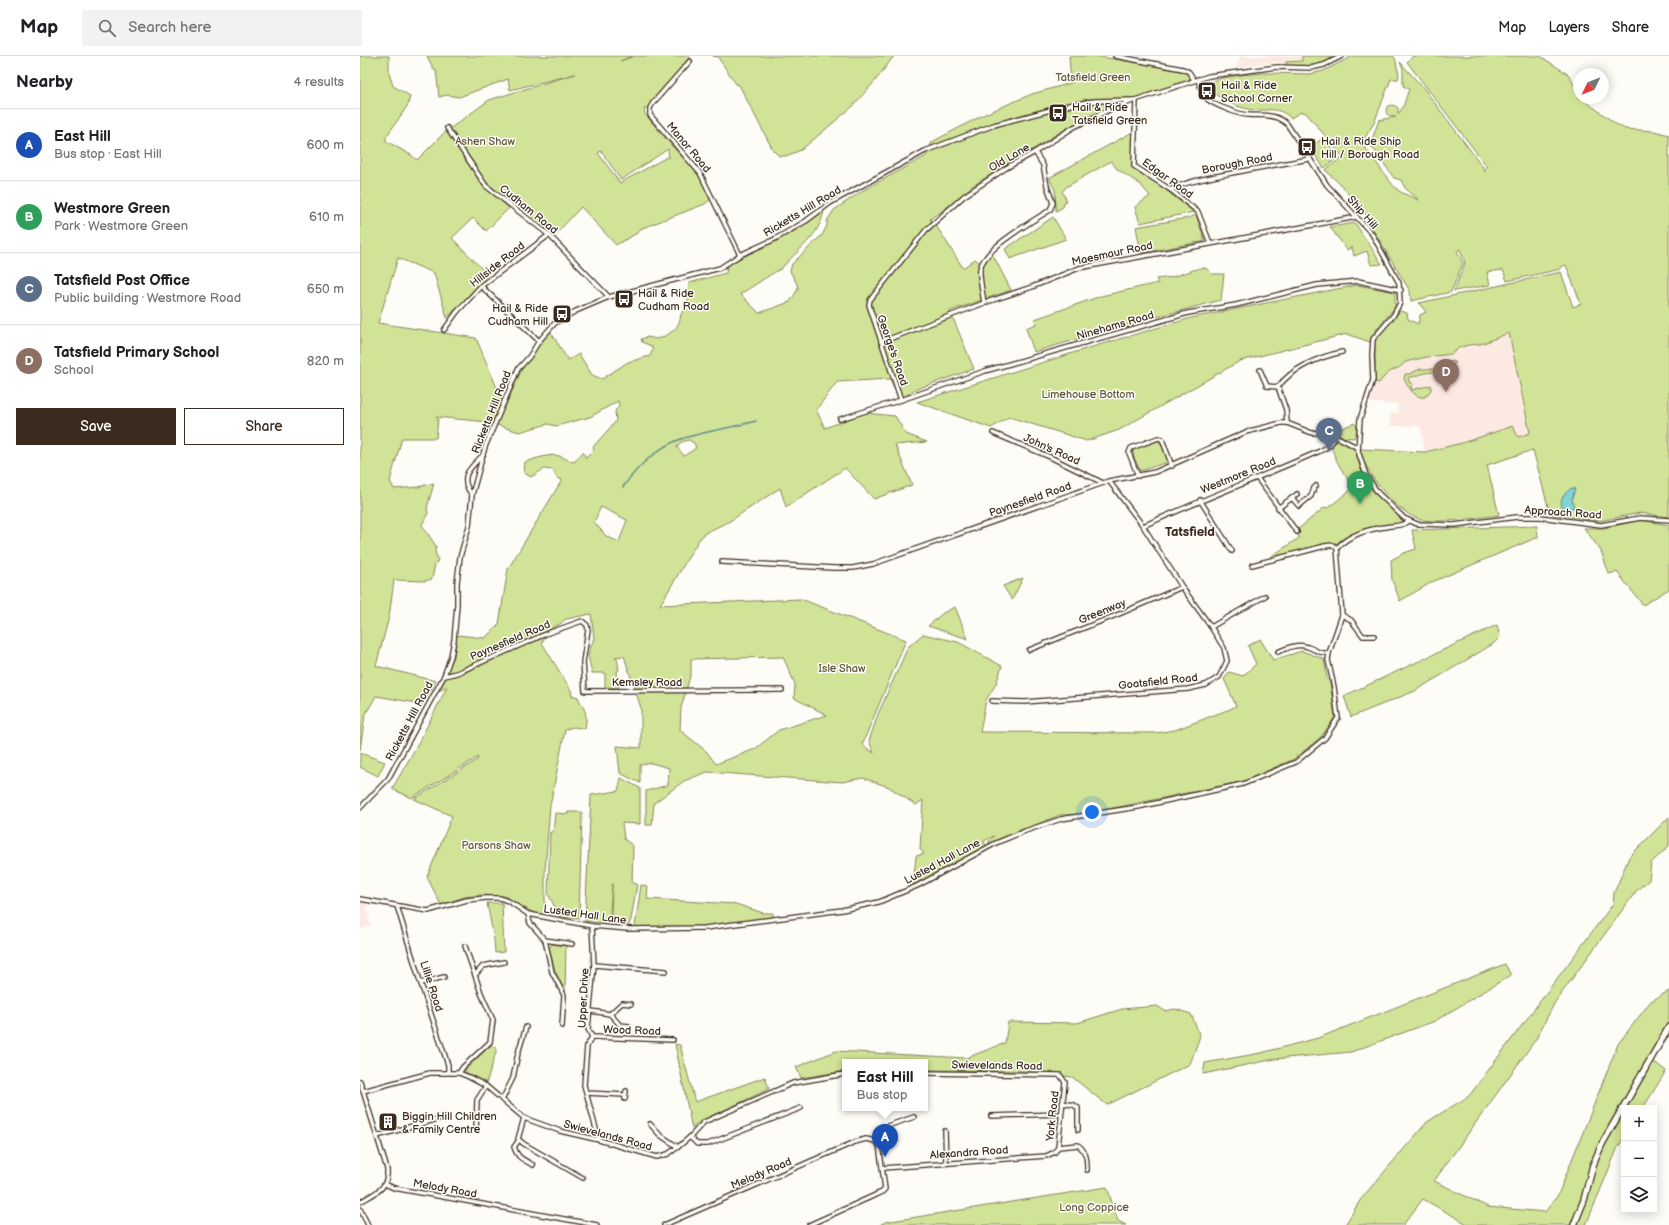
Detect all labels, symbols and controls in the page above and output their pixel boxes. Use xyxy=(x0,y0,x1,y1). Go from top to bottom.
search box xyxy=(82,10,362,46)
text: Map xyxy=(20,16,58,39)
icon: search xyxy=(96,17,118,39)
text: Search here xyxy=(128,18,211,37)
text: Map xyxy=(1498,19,1526,36)
text: Layers xyxy=(1548,19,1590,36)
text: Share xyxy=(1612,19,1649,36)
north arrow xyxy=(1573,68,1609,104)
park label: Tatsfield Green xyxy=(1055,71,1131,84)
text: Nearby xyxy=(16,72,73,92)
text: 4 results xyxy=(294,74,344,90)
place label: Hail & Ride School Corner xyxy=(1221,79,1293,105)
bus stop icon: Hail & Ride School Corner xyxy=(1196,80,1218,102)
place label: Hail & Ride Tatsfield Green xyxy=(1072,101,1147,127)
bus stop icon: Hail & Ride Tatsfield Green xyxy=(1047,102,1069,124)
street label: Manor Road xyxy=(664,120,713,175)
text: East Hill xyxy=(54,127,111,146)
park label: Ashen Shaw xyxy=(455,135,515,148)
place label: Hail & Ride Ship Hill / Borough Road xyxy=(1321,135,1419,161)
bus stop icon: Hail & Ride Ship Hill / Borough Road xyxy=(1296,136,1318,158)
text: A xyxy=(25,137,33,153)
text: 600 m xyxy=(307,137,344,153)
street label: Old Lane xyxy=(987,140,1032,174)
text: Bus stop · East Hill xyxy=(54,146,162,162)
street label: Borough Road xyxy=(1201,150,1274,177)
street label: Edgar Road xyxy=(1140,156,1196,201)
street label: Cudham Road xyxy=(497,182,560,237)
street label: Ricketts Hill Road xyxy=(761,183,843,240)
street label: Ship Hill xyxy=(1345,193,1381,232)
text: Westmore Green xyxy=(54,199,170,218)
text: B xyxy=(24,209,34,225)
text: 610 m xyxy=(309,209,344,225)
text: Park · Westmore Green xyxy=(54,218,188,234)
street label: Hillside Road xyxy=(467,239,527,290)
street label: Maesmaur Road xyxy=(1070,239,1154,268)
text: Tatsfield Post Office xyxy=(54,271,190,290)
text: C xyxy=(24,281,34,297)
text: 650 m xyxy=(307,281,344,297)
place label: Hail & Ride Cudham Road xyxy=(638,287,709,313)
bus stop icon: Hail & Ride Cudham Road xyxy=(613,288,635,310)
text: Public building · Westmore Road xyxy=(54,290,241,306)
place label: Hail & Ride Cudham Hill xyxy=(488,302,548,328)
bus stop icon: Hail & Ride Cudham Hill xyxy=(551,303,573,325)
street label: Ninehams Road xyxy=(1075,308,1155,343)
street label: George's Road xyxy=(874,313,911,387)
text: Tatsfield Primary School xyxy=(54,343,219,362)
text: D xyxy=(24,353,34,369)
text: 820 m xyxy=(307,353,344,369)
pin: D xyxy=(1433,359,1459,392)
text: School xyxy=(54,362,94,378)
street label: Ricketts Hill Road xyxy=(469,369,514,455)
park label: Limehouse Bottom xyxy=(1041,388,1135,401)
button: Save xyxy=(16,408,176,445)
button: Share xyxy=(184,408,344,445)
pin: C xyxy=(1316,418,1342,451)
street label: John's Road xyxy=(1021,431,1082,468)
street label: Westmore Road xyxy=(1199,454,1278,496)
pin: B xyxy=(1347,471,1373,504)
street label: Paynesfield Road xyxy=(987,479,1073,520)
street label: Approach Road xyxy=(1524,503,1602,522)
district label: Tatsfield xyxy=(1165,524,1215,540)
street label: Greenway xyxy=(1077,596,1128,627)
street label: Paynesfield Road xyxy=(468,618,552,663)
park label: Isle Shaw xyxy=(819,662,866,675)
street label: Goatsfield Road xyxy=(1118,671,1198,692)
street label: Kemsley Road xyxy=(612,676,682,689)
street label: Ricketts Hill Road xyxy=(383,679,436,763)
your location xyxy=(1082,802,1102,822)
street label: Lusted Hall Lane xyxy=(902,836,983,887)
park label: Parsons Shaw xyxy=(461,839,531,852)
street label: Lusted Hall Lane xyxy=(543,902,628,927)
street label: Lillie Road xyxy=(417,959,446,1013)
street label: Upper Drive xyxy=(575,967,592,1028)
street label: Wood Road xyxy=(603,1023,661,1038)
street label: Swievelands Road xyxy=(951,1058,1043,1073)
popup xyxy=(842,1059,928,1111)
text: East Hill xyxy=(857,1068,913,1087)
text: Bus stop xyxy=(857,1087,908,1103)
street label: York Road xyxy=(1043,1090,1062,1143)
map controls xyxy=(1621,1105,1657,1213)
button: + xyxy=(1621,1105,1657,1141)
place label: Biggin Hill Children & Family Centre xyxy=(402,1110,497,1136)
building icon: Biggin Hill Children & Family Centre xyxy=(377,1111,399,1133)
street label: Swievelands Road xyxy=(562,1117,653,1154)
pin: A xyxy=(872,1124,898,1157)
button: − xyxy=(1621,1141,1657,1177)
street label: Alexandra Road xyxy=(929,1143,1009,1162)
street label: Melody Road xyxy=(729,1155,794,1192)
street label: Melody Road xyxy=(412,1176,478,1201)
button: layers xyxy=(1621,1177,1657,1213)
park label: Long Coppice xyxy=(1059,1201,1129,1214)

